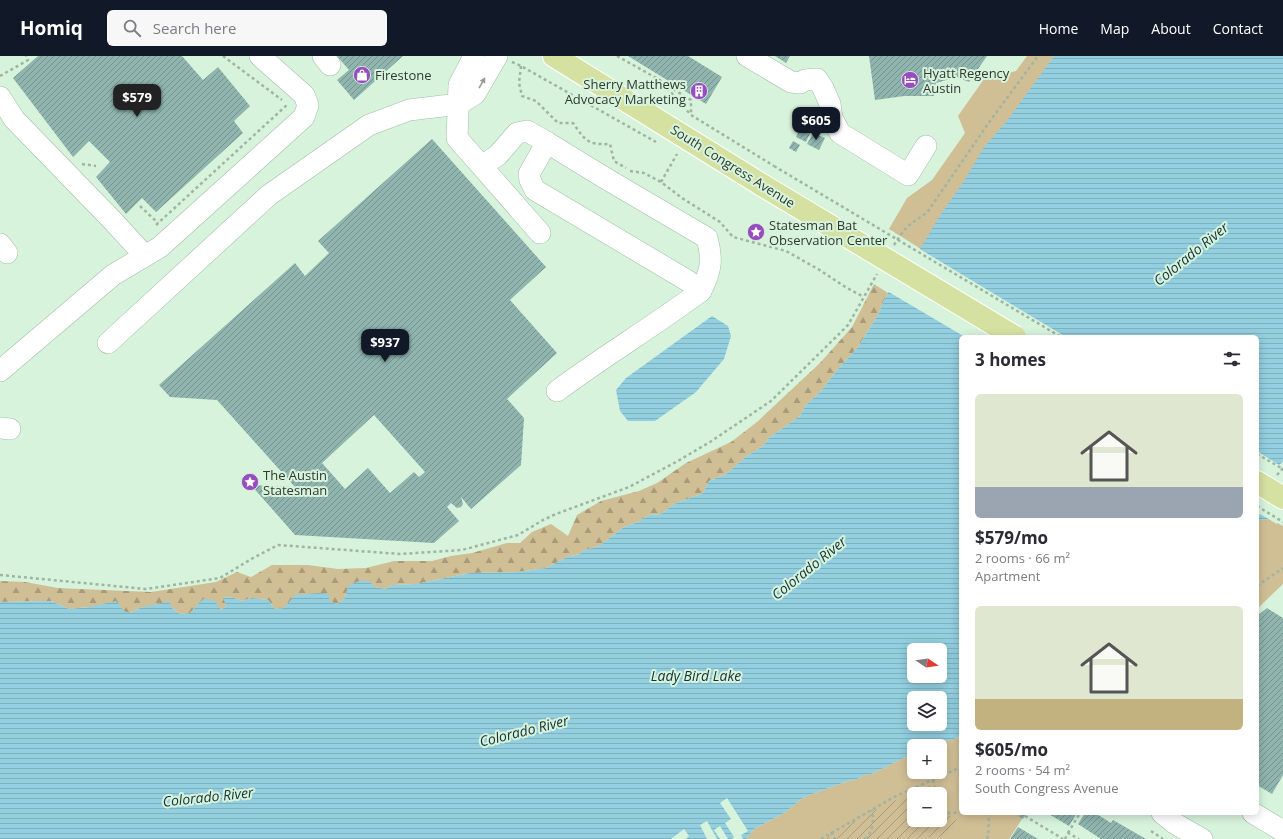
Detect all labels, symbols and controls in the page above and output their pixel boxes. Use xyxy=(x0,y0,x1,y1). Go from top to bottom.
search box xyxy=(107,10,387,46)
text: Homiq xyxy=(20,15,83,41)
icon: search xyxy=(121,17,143,39)
text: Search here xyxy=(153,18,236,38)
text: Home xyxy=(1039,19,1078,38)
text: Map xyxy=(1100,19,1129,38)
text: About xyxy=(1151,19,1191,38)
text: Contact xyxy=(1213,19,1263,38)
place label: Hyatt Regency Austin xyxy=(923,64,1010,97)
shop icon: Firestone xyxy=(352,65,372,85)
place label: Firestone xyxy=(375,66,432,84)
hotel icon: Hyatt Regency Austin xyxy=(900,70,920,90)
place label: Sherry Matthews Advocacy Marketing xyxy=(565,75,686,108)
one-way arrow xyxy=(478,77,485,89)
building icon: Sherry Matthews Advocacy Marketing xyxy=(689,81,709,101)
pin: $579 xyxy=(113,84,161,118)
text: $579 xyxy=(122,88,152,106)
pin: $605 xyxy=(792,107,840,141)
text: $605 xyxy=(801,111,831,129)
street label: South Congress Avenue xyxy=(667,120,799,212)
place label: Statesman Bat Observation Center xyxy=(769,216,888,249)
water label: Colorado River xyxy=(1149,217,1232,290)
place icon: Statesman Bat Observation Center xyxy=(746,222,766,242)
pin: $937 xyxy=(361,329,409,363)
text: $937 xyxy=(370,333,400,351)
text: 3 homes xyxy=(975,348,1046,371)
icon: filters xyxy=(1221,348,1243,370)
icon: home xyxy=(1073,420,1145,492)
place label: The Austin Statesman xyxy=(263,466,327,499)
place icon: The Austin Statesman xyxy=(240,472,260,492)
text: $579/mo xyxy=(975,526,1048,549)
water label: Colorado River xyxy=(767,531,850,604)
text: 2 rooms · 66 m² xyxy=(975,549,1070,567)
text: Apartment xyxy=(975,567,1040,585)
icon: home xyxy=(1073,632,1145,704)
north arrow xyxy=(907,643,947,683)
map controls xyxy=(907,643,947,827)
water label: Lady Bird Lake xyxy=(651,666,741,685)
button: layers xyxy=(907,691,947,731)
water label: Colorado River xyxy=(477,710,571,751)
text: $605/mo xyxy=(975,738,1048,761)
button: + xyxy=(907,739,947,779)
text: 2 rooms · 54 m² xyxy=(975,761,1070,779)
text: South Congress Avenue xyxy=(975,779,1119,797)
water label: Colorado River xyxy=(162,782,255,811)
button: − xyxy=(907,787,947,827)

